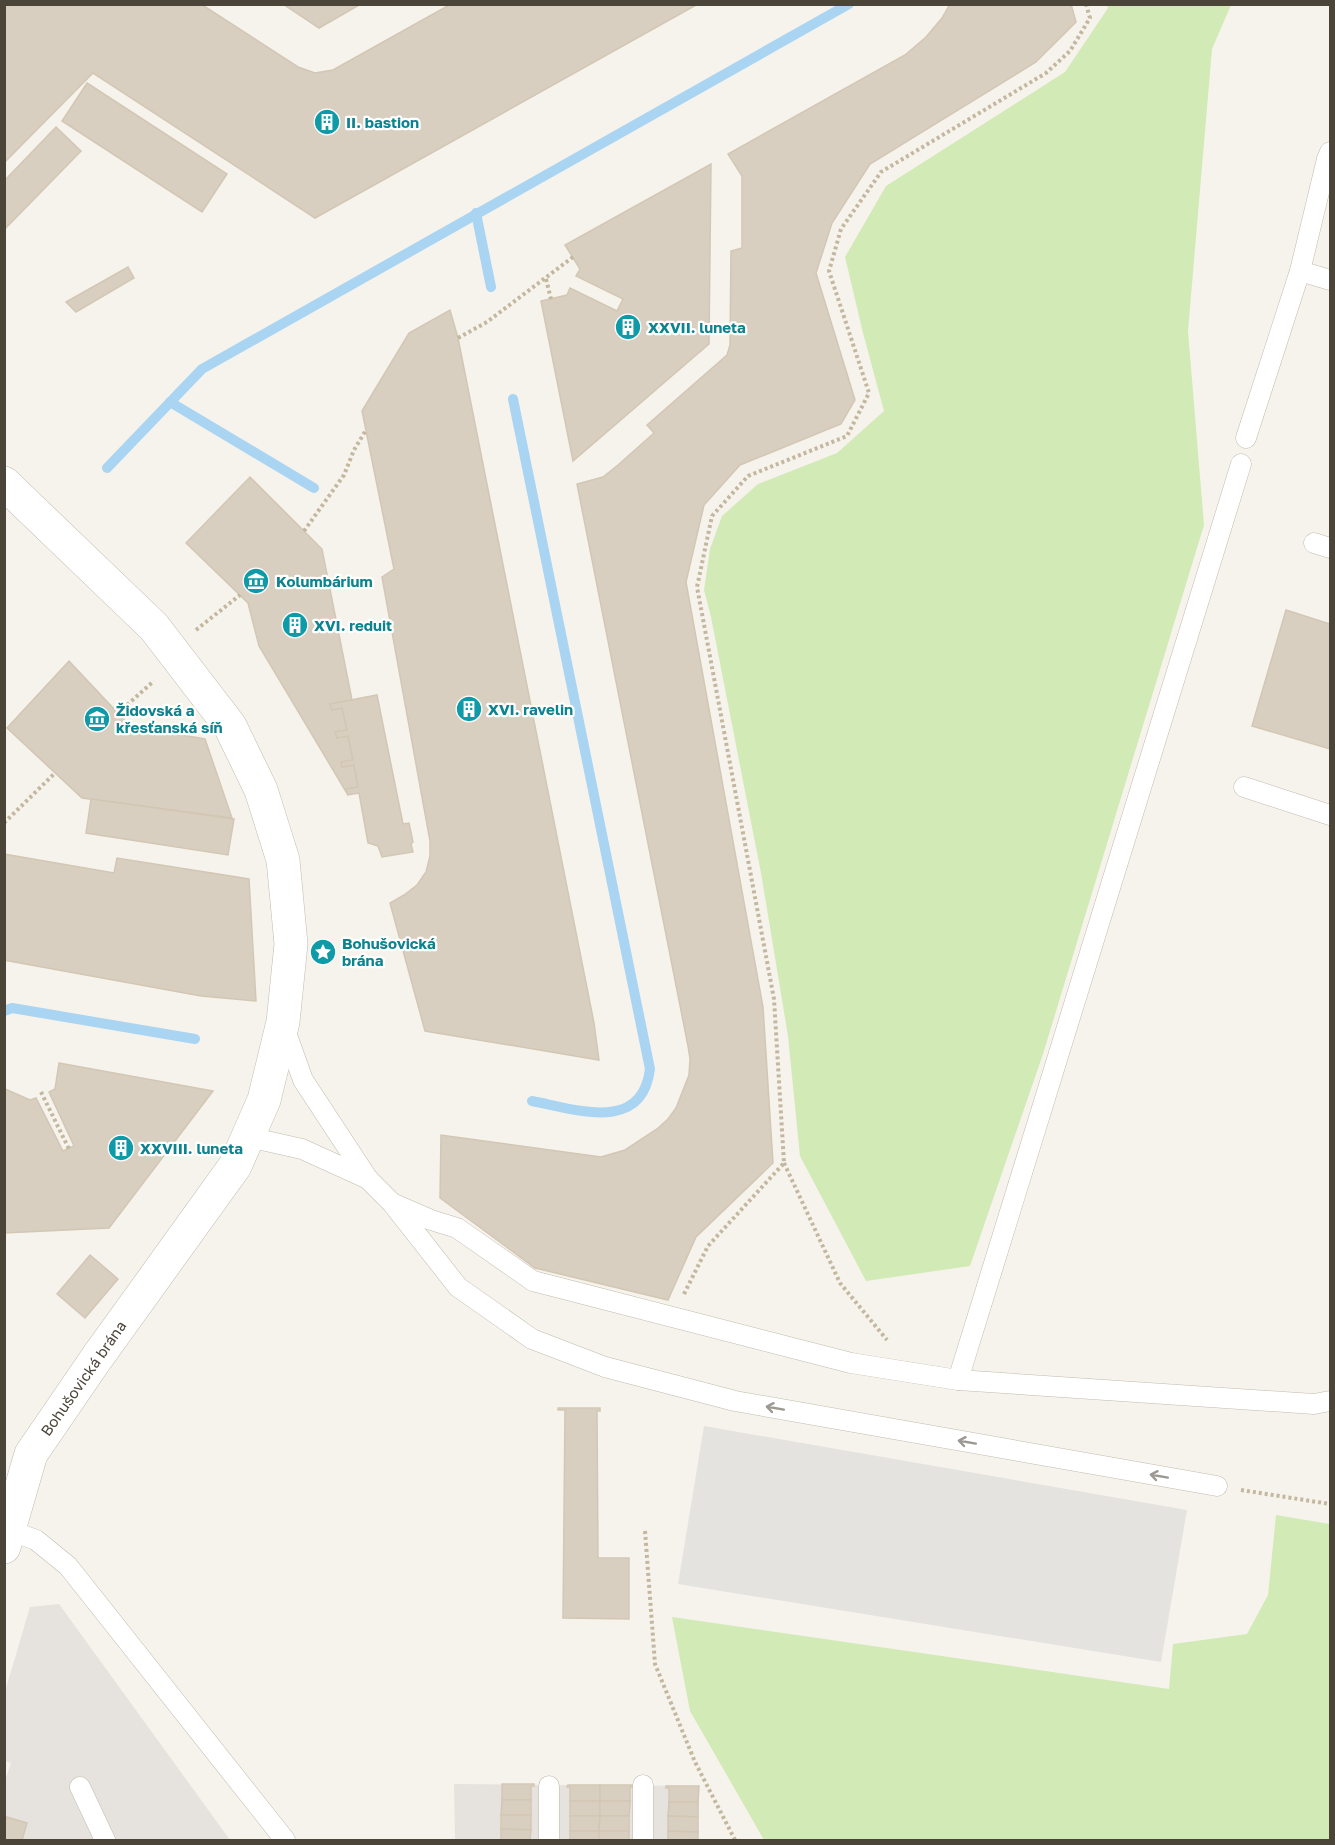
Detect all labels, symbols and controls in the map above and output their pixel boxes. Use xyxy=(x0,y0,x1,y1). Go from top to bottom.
building icon: II. bastion xyxy=(312,107,342,137)
place label: II. bastion xyxy=(346,113,419,131)
building icon: XXVII. luneta xyxy=(613,312,643,342)
place label: XXVII. luneta xyxy=(648,318,746,336)
museum icon: Kolumbárium xyxy=(241,566,271,596)
place label: Kolumbárium xyxy=(276,572,373,590)
building icon: XVI. reduit xyxy=(280,610,310,640)
place label: XVI. reduit xyxy=(314,616,392,634)
building icon: XVI. ravelin xyxy=(454,694,484,724)
place label: XVI. ravelin xyxy=(488,700,573,718)
place label: Židovská a křesťanská síň xyxy=(116,701,223,736)
museum icon: Židovská a křesťanská síň xyxy=(82,704,112,734)
place label: Bohušovická brána xyxy=(342,934,436,969)
place icon: Bohušovická brána xyxy=(308,937,338,967)
building icon: XXVIII. luneta xyxy=(106,1133,136,1163)
place label: XXVIII. luneta xyxy=(140,1139,243,1157)
street label: Bohušovická brána xyxy=(37,1317,129,1439)
one-way arrow xyxy=(766,1402,785,1413)
one-way arrow xyxy=(958,1436,977,1447)
one-way arrow xyxy=(1150,1470,1169,1481)

